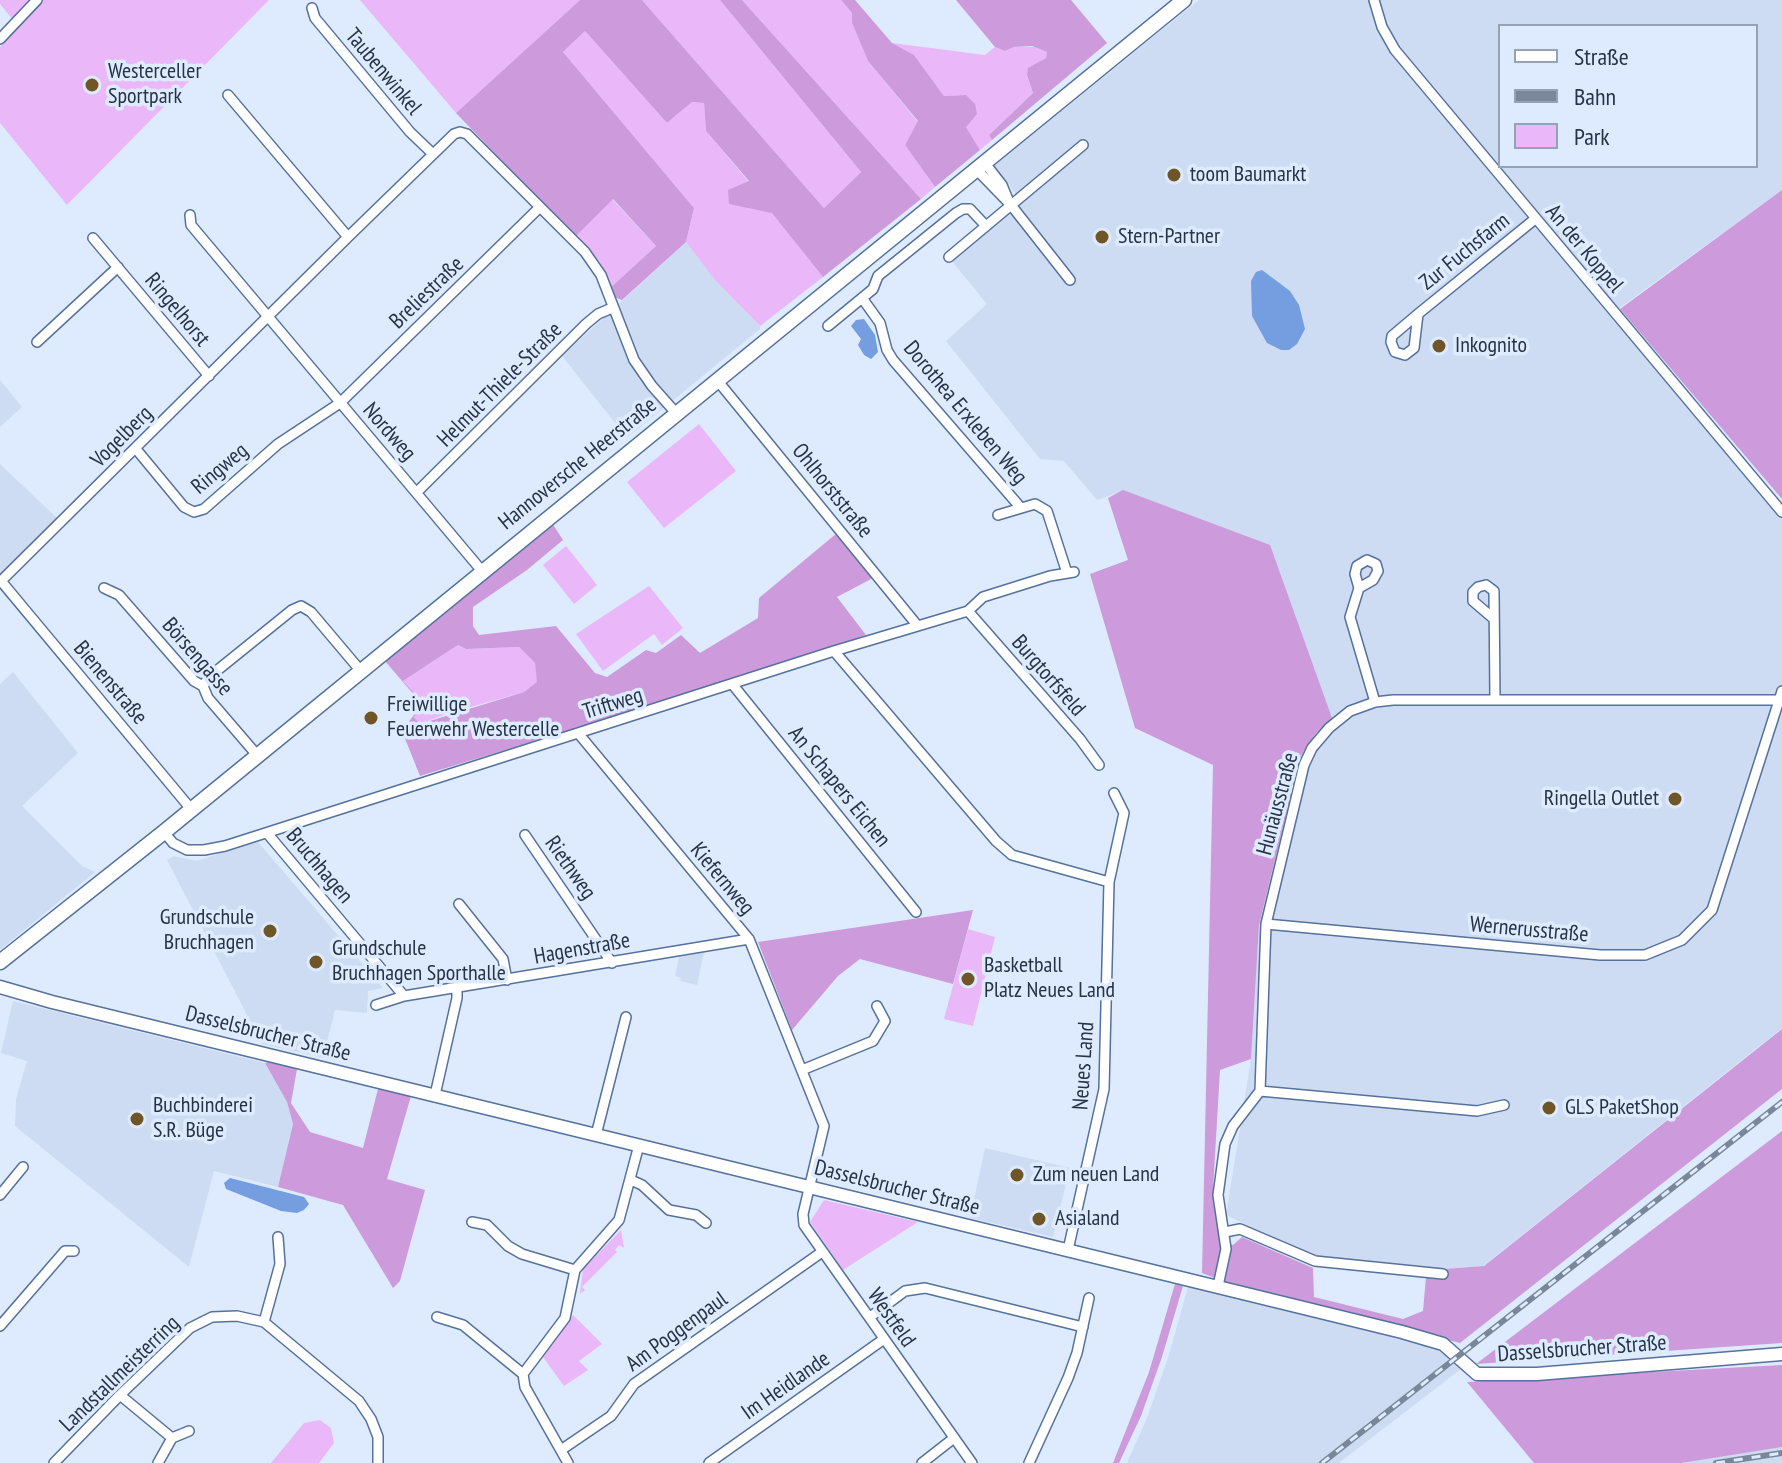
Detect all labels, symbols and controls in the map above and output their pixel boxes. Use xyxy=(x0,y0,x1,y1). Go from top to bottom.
street label: Taubenwinkel xyxy=(339,23,427,121)
legend xyxy=(1498,24,1758,168)
text: Straße xyxy=(1574,41,1629,72)
place label: Westerceller Sportpark xyxy=(108,59,201,110)
marker: Westerceller Sportpark xyxy=(83,76,101,94)
text: Bahn xyxy=(1574,81,1616,112)
text: Park xyxy=(1574,121,1610,152)
place label: toom Baumarkt xyxy=(1190,162,1306,188)
marker: toom Baumarkt xyxy=(1165,166,1183,184)
street label: An der Koppel xyxy=(1540,200,1628,298)
street label: Zur Fuchsfarm xyxy=(1415,208,1515,296)
place label: Stern-Partner xyxy=(1118,224,1220,250)
marker: Stern-Partner xyxy=(1093,228,1111,246)
street label: Breliestraße xyxy=(385,251,469,335)
street label: Ringelhorst xyxy=(139,268,215,352)
street label: Helmut-Thiele-Straße xyxy=(432,317,568,453)
place label: Inkognito xyxy=(1455,333,1527,359)
street label: Dorothea Erxleben Weg xyxy=(897,336,1033,490)
marker: Inkognito xyxy=(1430,337,1448,355)
street label: Hannoversche Heerstraße xyxy=(494,392,662,536)
street label: Nordweg xyxy=(357,398,421,466)
street label: Vogelberg xyxy=(86,401,158,473)
street label: Ringweg xyxy=(186,438,254,500)
street label: Ohlhorststraße xyxy=(786,439,878,543)
street label: Börsengasse xyxy=(156,613,238,701)
street label: Burgtorfsfeld xyxy=(1006,630,1090,722)
street label: Bienenstraße xyxy=(68,636,152,730)
street label: Triftweg xyxy=(580,682,646,726)
place label: Freiwillige Feuerwehr Westercelle xyxy=(387,692,559,744)
marker: Freiwillige Feuerwehr Westercelle xyxy=(362,709,380,727)
street label: An Schapers Eichen xyxy=(782,721,896,853)
street label: Hunäusstraße xyxy=(1252,750,1304,858)
place label: Ringella Outlet xyxy=(1544,786,1659,812)
marker: Ringella Outlet xyxy=(1666,790,1684,808)
street label: Bruchhagen xyxy=(280,823,358,909)
street label: Riethweg xyxy=(539,831,601,905)
street label: Kiefernweg xyxy=(684,838,760,920)
place label: Grundschule Bruchhagen xyxy=(160,905,254,956)
street label: Wernerusstraße xyxy=(1469,912,1589,948)
marker: Grundschule Bruchhagen xyxy=(261,922,279,940)
street label: Hagenstraße xyxy=(532,928,632,970)
place label: Grundschule Bruchhagen Sporthalle xyxy=(332,936,506,988)
marker: Grundschule Bruchhagen Sporthalle xyxy=(307,953,325,971)
place label: Basketball Platz Neues Land xyxy=(984,953,1115,1004)
marker: Basketball Platz Neues Land xyxy=(959,970,977,988)
street label: Dasselsbrucher Straße xyxy=(183,1001,353,1067)
street label: Neues Land xyxy=(1068,1021,1100,1111)
place label: Buchbinderei S.R. Büge xyxy=(153,1093,253,1144)
place label: GLS PaketShop xyxy=(1565,1095,1679,1121)
marker: GLS PaketShop xyxy=(1540,1099,1558,1117)
marker: Buchbinderei S.R. Büge xyxy=(128,1110,146,1128)
street label: Dasselsbrucher Straße xyxy=(812,1155,982,1221)
place label: Zum neuen Land xyxy=(1033,1162,1159,1188)
marker: Zum neuen Land xyxy=(1008,1166,1026,1184)
place label: Asialand xyxy=(1055,1206,1120,1232)
marker: Asialand xyxy=(1030,1210,1048,1228)
street label: Westfeld xyxy=(861,1283,921,1353)
street label: Am Poggenpaul xyxy=(621,1286,733,1378)
street label: Landstallmeisterring xyxy=(55,1310,185,1438)
street label: Dasselsbrucher Straße xyxy=(1497,1330,1667,1368)
street label: Im Heidlande xyxy=(737,1346,835,1426)

